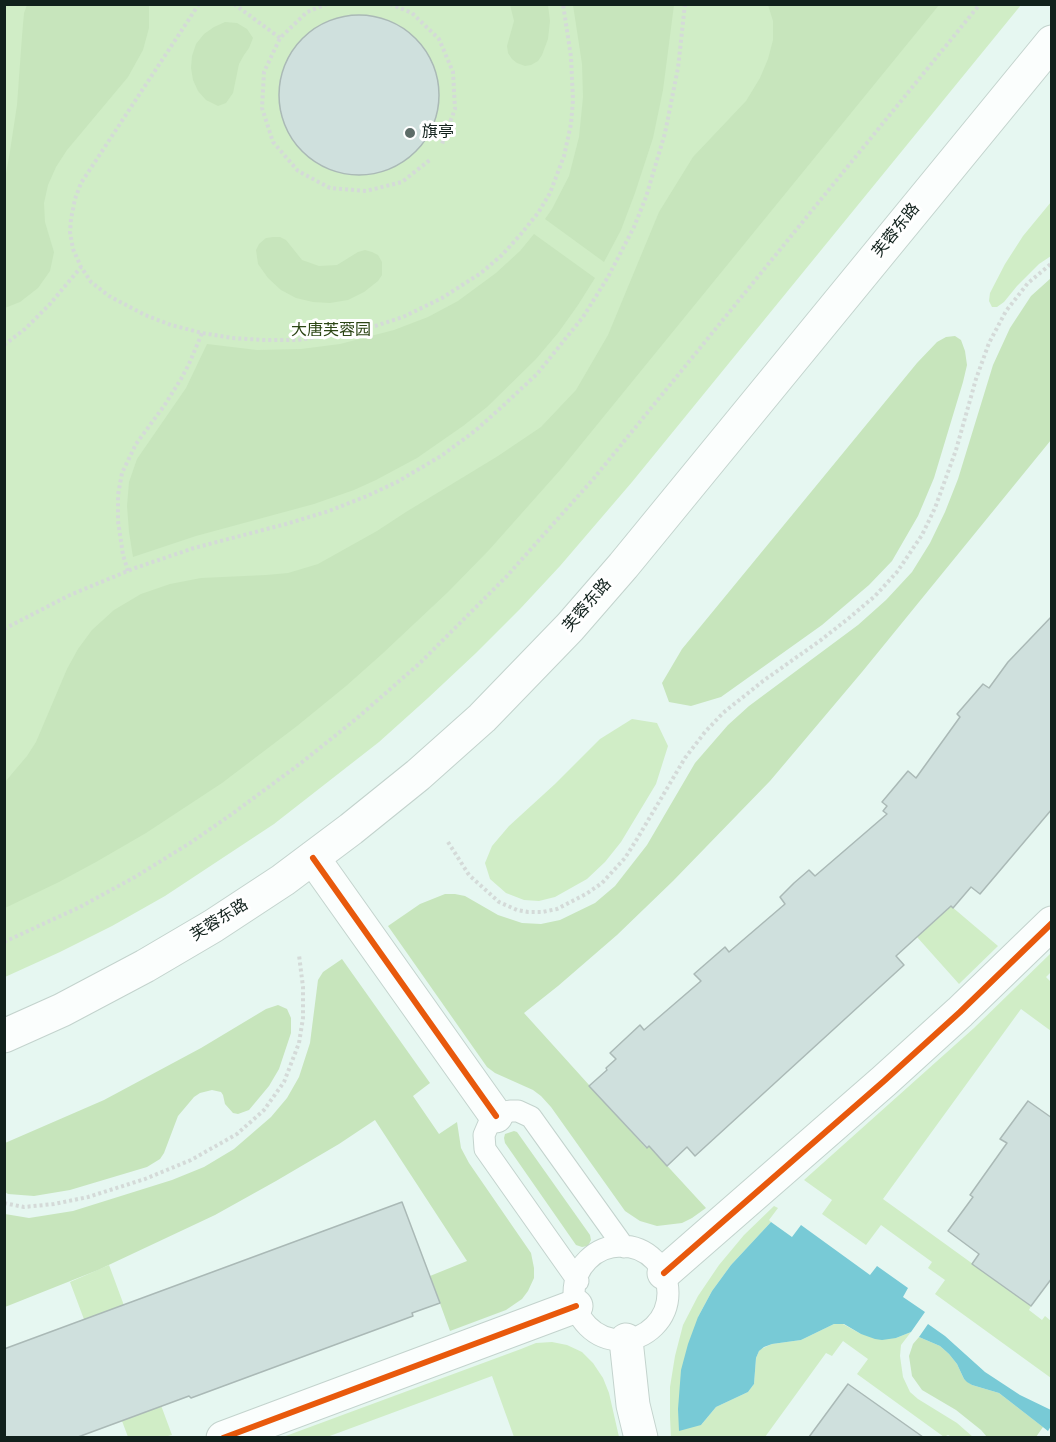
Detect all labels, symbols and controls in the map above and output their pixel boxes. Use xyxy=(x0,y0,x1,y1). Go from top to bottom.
place label: 旗亭 xyxy=(422,123,454,143)
marker: 旗亭 xyxy=(403,126,417,140)
street label: 芙蓉东路 xyxy=(869,200,925,262)
park label: 大唐芙蓉园 xyxy=(291,321,371,341)
street label: 芙蓉东路 xyxy=(560,576,616,636)
street label: 芙蓉东路 xyxy=(188,896,252,946)

